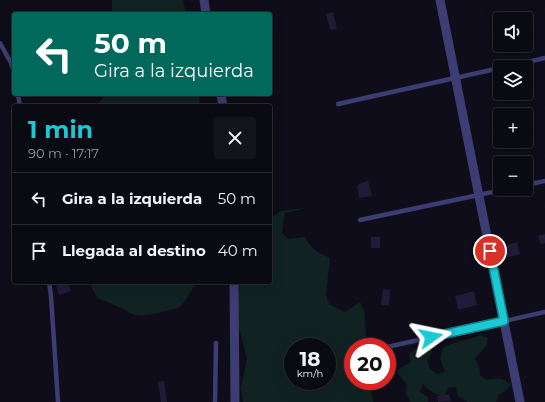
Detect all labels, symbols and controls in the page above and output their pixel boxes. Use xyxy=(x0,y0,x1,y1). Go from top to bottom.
map controls xyxy=(493,12,533,196)
button: sound xyxy=(493,12,533,52)
text: 50 m xyxy=(94,26,167,60)
icon: left xyxy=(28,28,80,80)
text: Gira a la izquierda xyxy=(94,60,254,82)
button: layers xyxy=(493,60,533,100)
button: + xyxy=(493,108,533,148)
text: 1 min xyxy=(28,115,93,144)
button: close xyxy=(214,117,256,159)
text: 90 m · 17:17 xyxy=(28,145,99,161)
button: − xyxy=(493,156,533,196)
icon: left xyxy=(28,188,50,210)
text: Gira a la izquierda xyxy=(62,189,202,208)
text: 50 m xyxy=(218,189,256,208)
pin xyxy=(473,234,507,268)
icon: arrive xyxy=(28,240,50,262)
icon: arrive xyxy=(479,240,501,262)
text: Llegada al destino xyxy=(62,241,206,260)
text: 40 m xyxy=(218,241,258,260)
position arrow xyxy=(410,316,452,358)
speed limit sign: 20 xyxy=(344,338,396,390)
text: 18 xyxy=(299,347,321,371)
text: km/h xyxy=(297,367,323,380)

